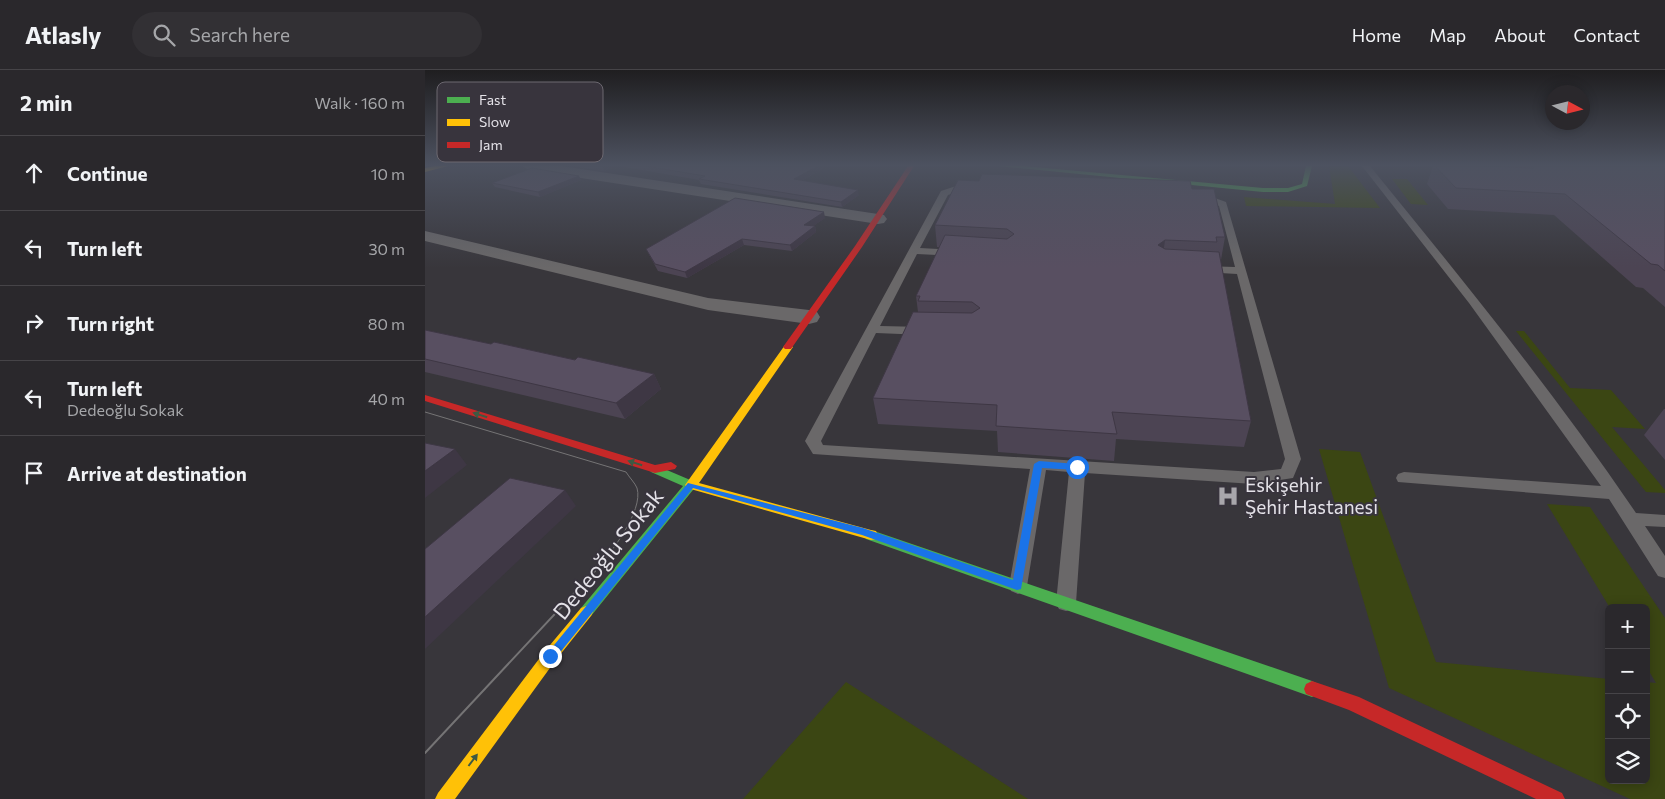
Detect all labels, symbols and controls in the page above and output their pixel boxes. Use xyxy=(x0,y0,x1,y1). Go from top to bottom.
search box xyxy=(132,12,482,57)
text: Atlasly xyxy=(25,20,102,49)
icon: search xyxy=(150,21,178,49)
text: Search here xyxy=(190,23,290,46)
text: Home xyxy=(1352,24,1401,46)
text: Map xyxy=(1429,24,1466,46)
text: About xyxy=(1494,24,1546,46)
text: Contact xyxy=(1574,24,1640,46)
legend xyxy=(437,82,603,162)
north arrow xyxy=(1545,85,1590,130)
text: 2 min xyxy=(20,90,72,115)
text: Fast xyxy=(479,91,506,108)
text: Walk · 160 m xyxy=(315,93,405,112)
text: Slow xyxy=(479,113,510,130)
text: Jam xyxy=(479,136,503,153)
icon: ahead xyxy=(20,159,48,187)
text: Continue xyxy=(67,162,147,185)
text: 10 m xyxy=(371,164,405,183)
icon: left xyxy=(20,234,48,262)
text: Turn left xyxy=(67,237,142,260)
text: 30 m xyxy=(368,239,405,258)
icon: right xyxy=(20,309,48,337)
text: Turn right xyxy=(67,312,154,335)
text: 80 m xyxy=(368,314,405,333)
text: Turn left xyxy=(67,377,142,400)
icon: left xyxy=(20,384,48,412)
text: 40 m xyxy=(368,389,405,408)
text: Dedeoğlu Sokak xyxy=(67,400,184,419)
one-way arrow xyxy=(472,411,487,419)
route start xyxy=(1066,456,1089,479)
icon: arrive xyxy=(20,459,48,487)
one-way arrow xyxy=(627,459,642,467)
text: Arrive at destination xyxy=(67,462,247,485)
place label: Eskişehir Şehir Hastanesi xyxy=(1245,473,1378,518)
street label: Dedeoğlu Sokak xyxy=(547,483,669,625)
hospital icon: Eskişehir Şehir Hastanesi xyxy=(1215,483,1241,509)
map controls xyxy=(1605,604,1650,784)
button: + xyxy=(1605,604,1650,649)
route end xyxy=(539,645,562,668)
button: − xyxy=(1605,649,1650,694)
button: locate xyxy=(1605,694,1650,739)
button: layers xyxy=(1605,739,1650,784)
one-way arrow xyxy=(468,753,478,767)

